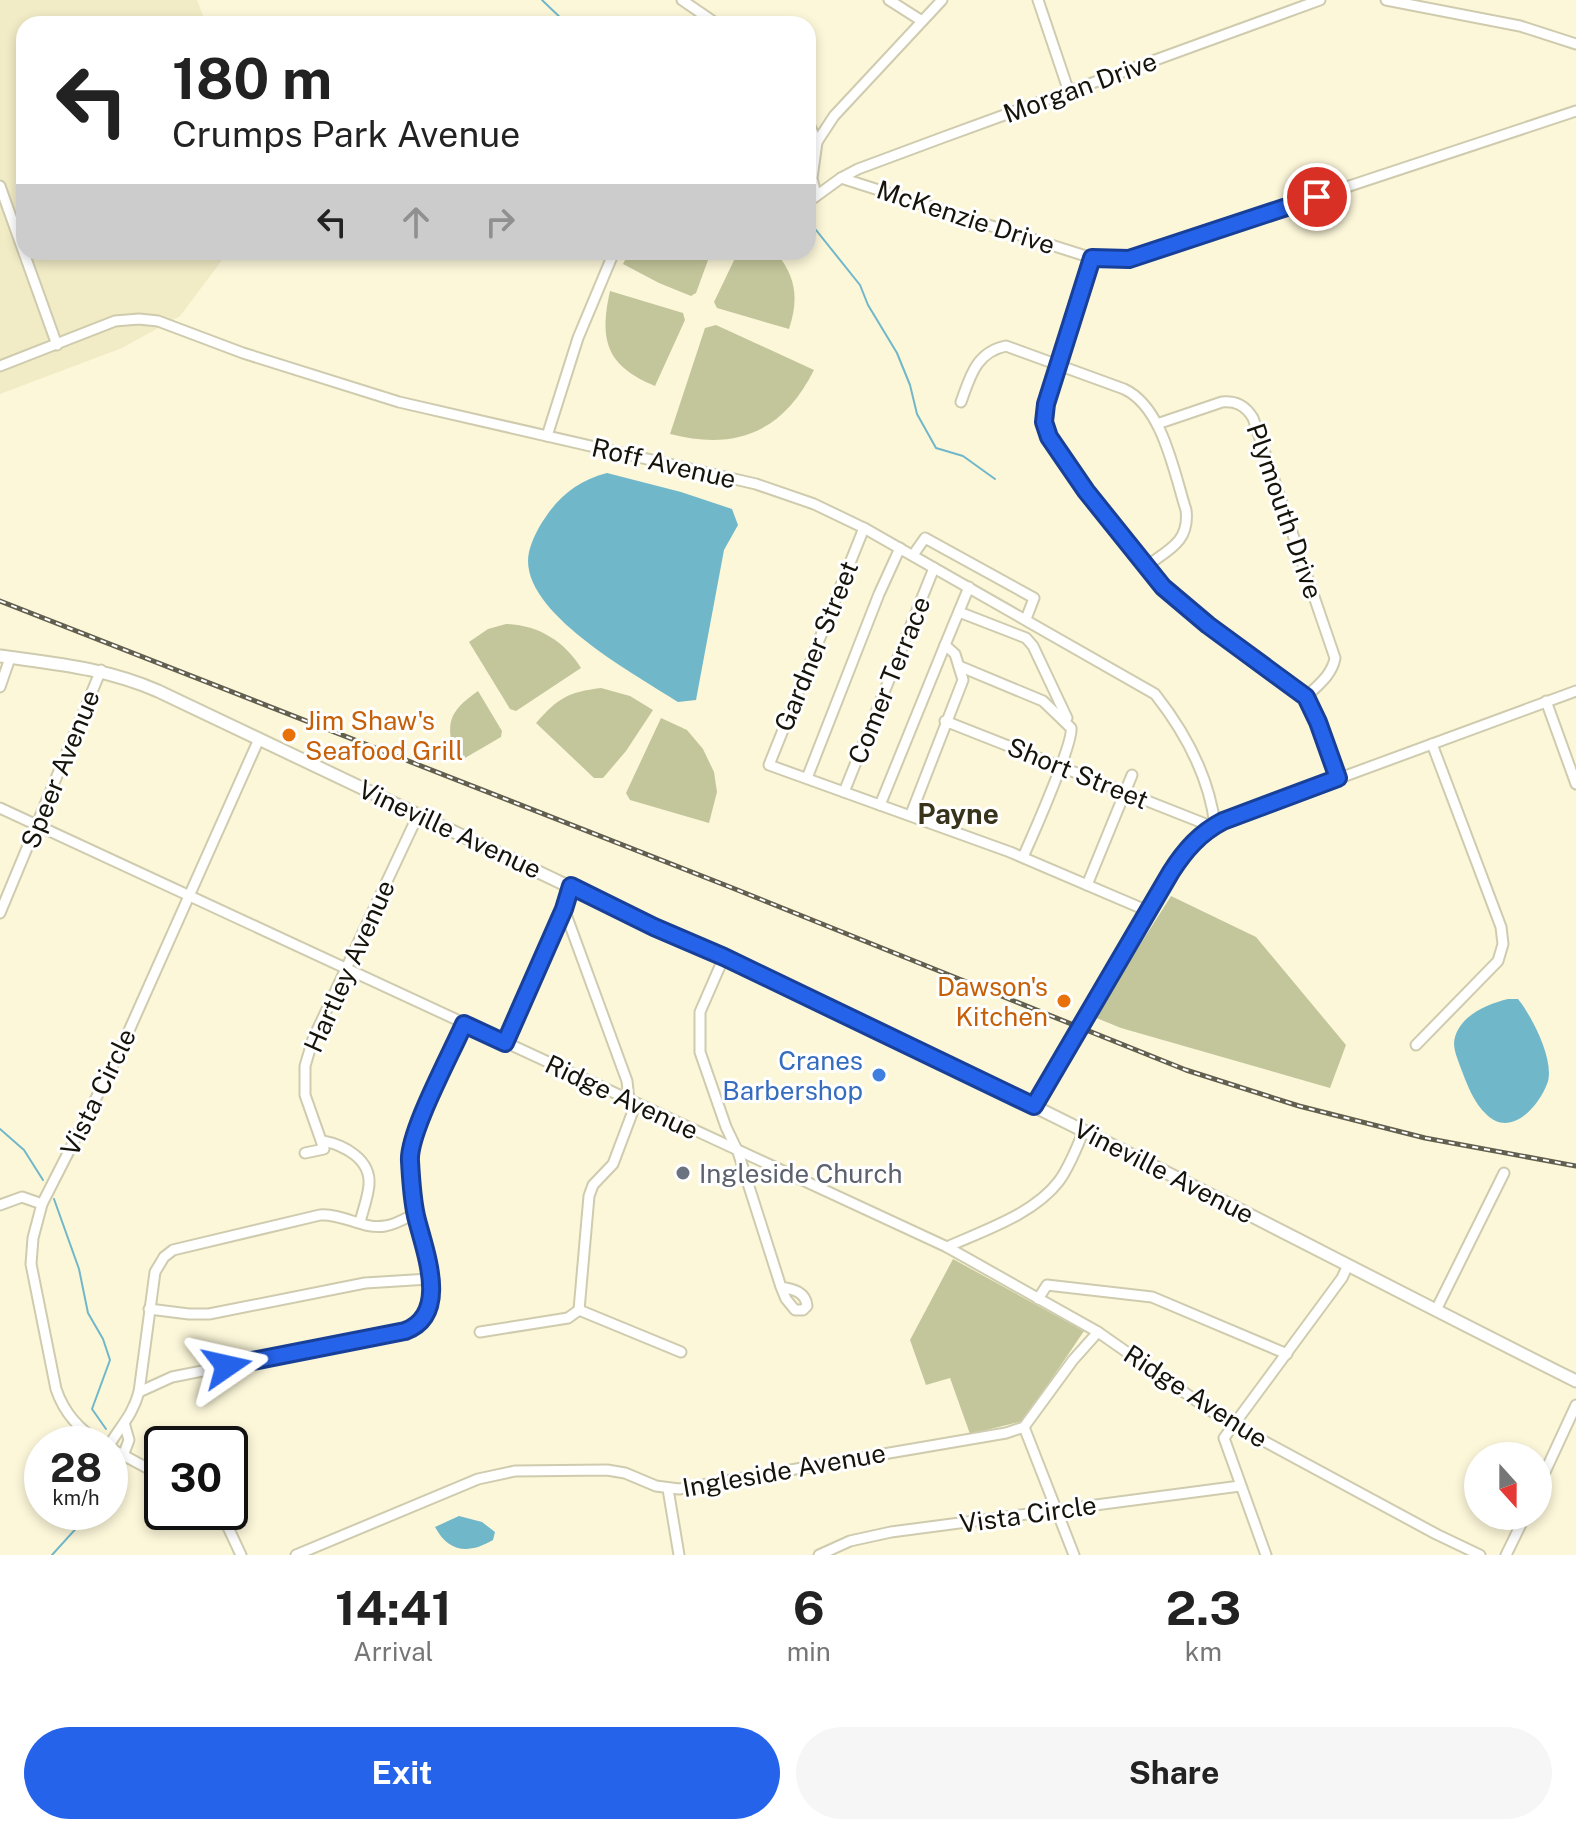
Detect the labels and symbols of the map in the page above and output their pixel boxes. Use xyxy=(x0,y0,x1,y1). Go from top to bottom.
street label: Morgan Drive xyxy=(999,45,1161,129)
pin xyxy=(1283,163,1351,231)
street label: McKenzie Drive xyxy=(873,174,1059,260)
street label: Plymouth Drive xyxy=(1240,419,1330,603)
street label: Roff Avenue xyxy=(589,431,739,495)
street label: Gardner Street xyxy=(768,556,864,736)
street label: Comer Terrace xyxy=(841,592,937,768)
street label: Speer Avenue xyxy=(14,685,106,853)
place label: Jim Shaw's Seafood Grill xyxy=(305,705,463,766)
marker: Jim Shaw's Seafood Grill xyxy=(280,726,298,744)
street label: Short Street xyxy=(1003,731,1153,815)
street label: Vineville Avenue xyxy=(354,773,546,885)
district label: Payne xyxy=(917,797,999,830)
street label: Hartley Avenue xyxy=(297,875,401,1057)
place label: Dawson's Kitchen xyxy=(937,971,1048,1032)
marker: Dawson's Kitchen xyxy=(1055,992,1073,1010)
street label: Vista Circle xyxy=(54,1023,142,1161)
place label: Cranes Barbershop xyxy=(722,1045,863,1106)
street label: Ridge Avenue xyxy=(541,1048,703,1146)
marker: Cranes Barbershop xyxy=(870,1066,888,1084)
street label: Vineville Avenue xyxy=(1069,1112,1259,1230)
place label: Ingleside Church xyxy=(699,1158,902,1189)
marker: Ingleside Church xyxy=(674,1164,692,1182)
position arrow xyxy=(185,1324,269,1408)
street label: Ridge Avenue xyxy=(1118,1338,1274,1454)
speed limit sign: 30 xyxy=(144,1426,248,1530)
street label: Ingleside Avenue xyxy=(680,1437,888,1503)
north arrow xyxy=(1464,1442,1552,1530)
street label: Vista Circle xyxy=(958,1489,1098,1539)

